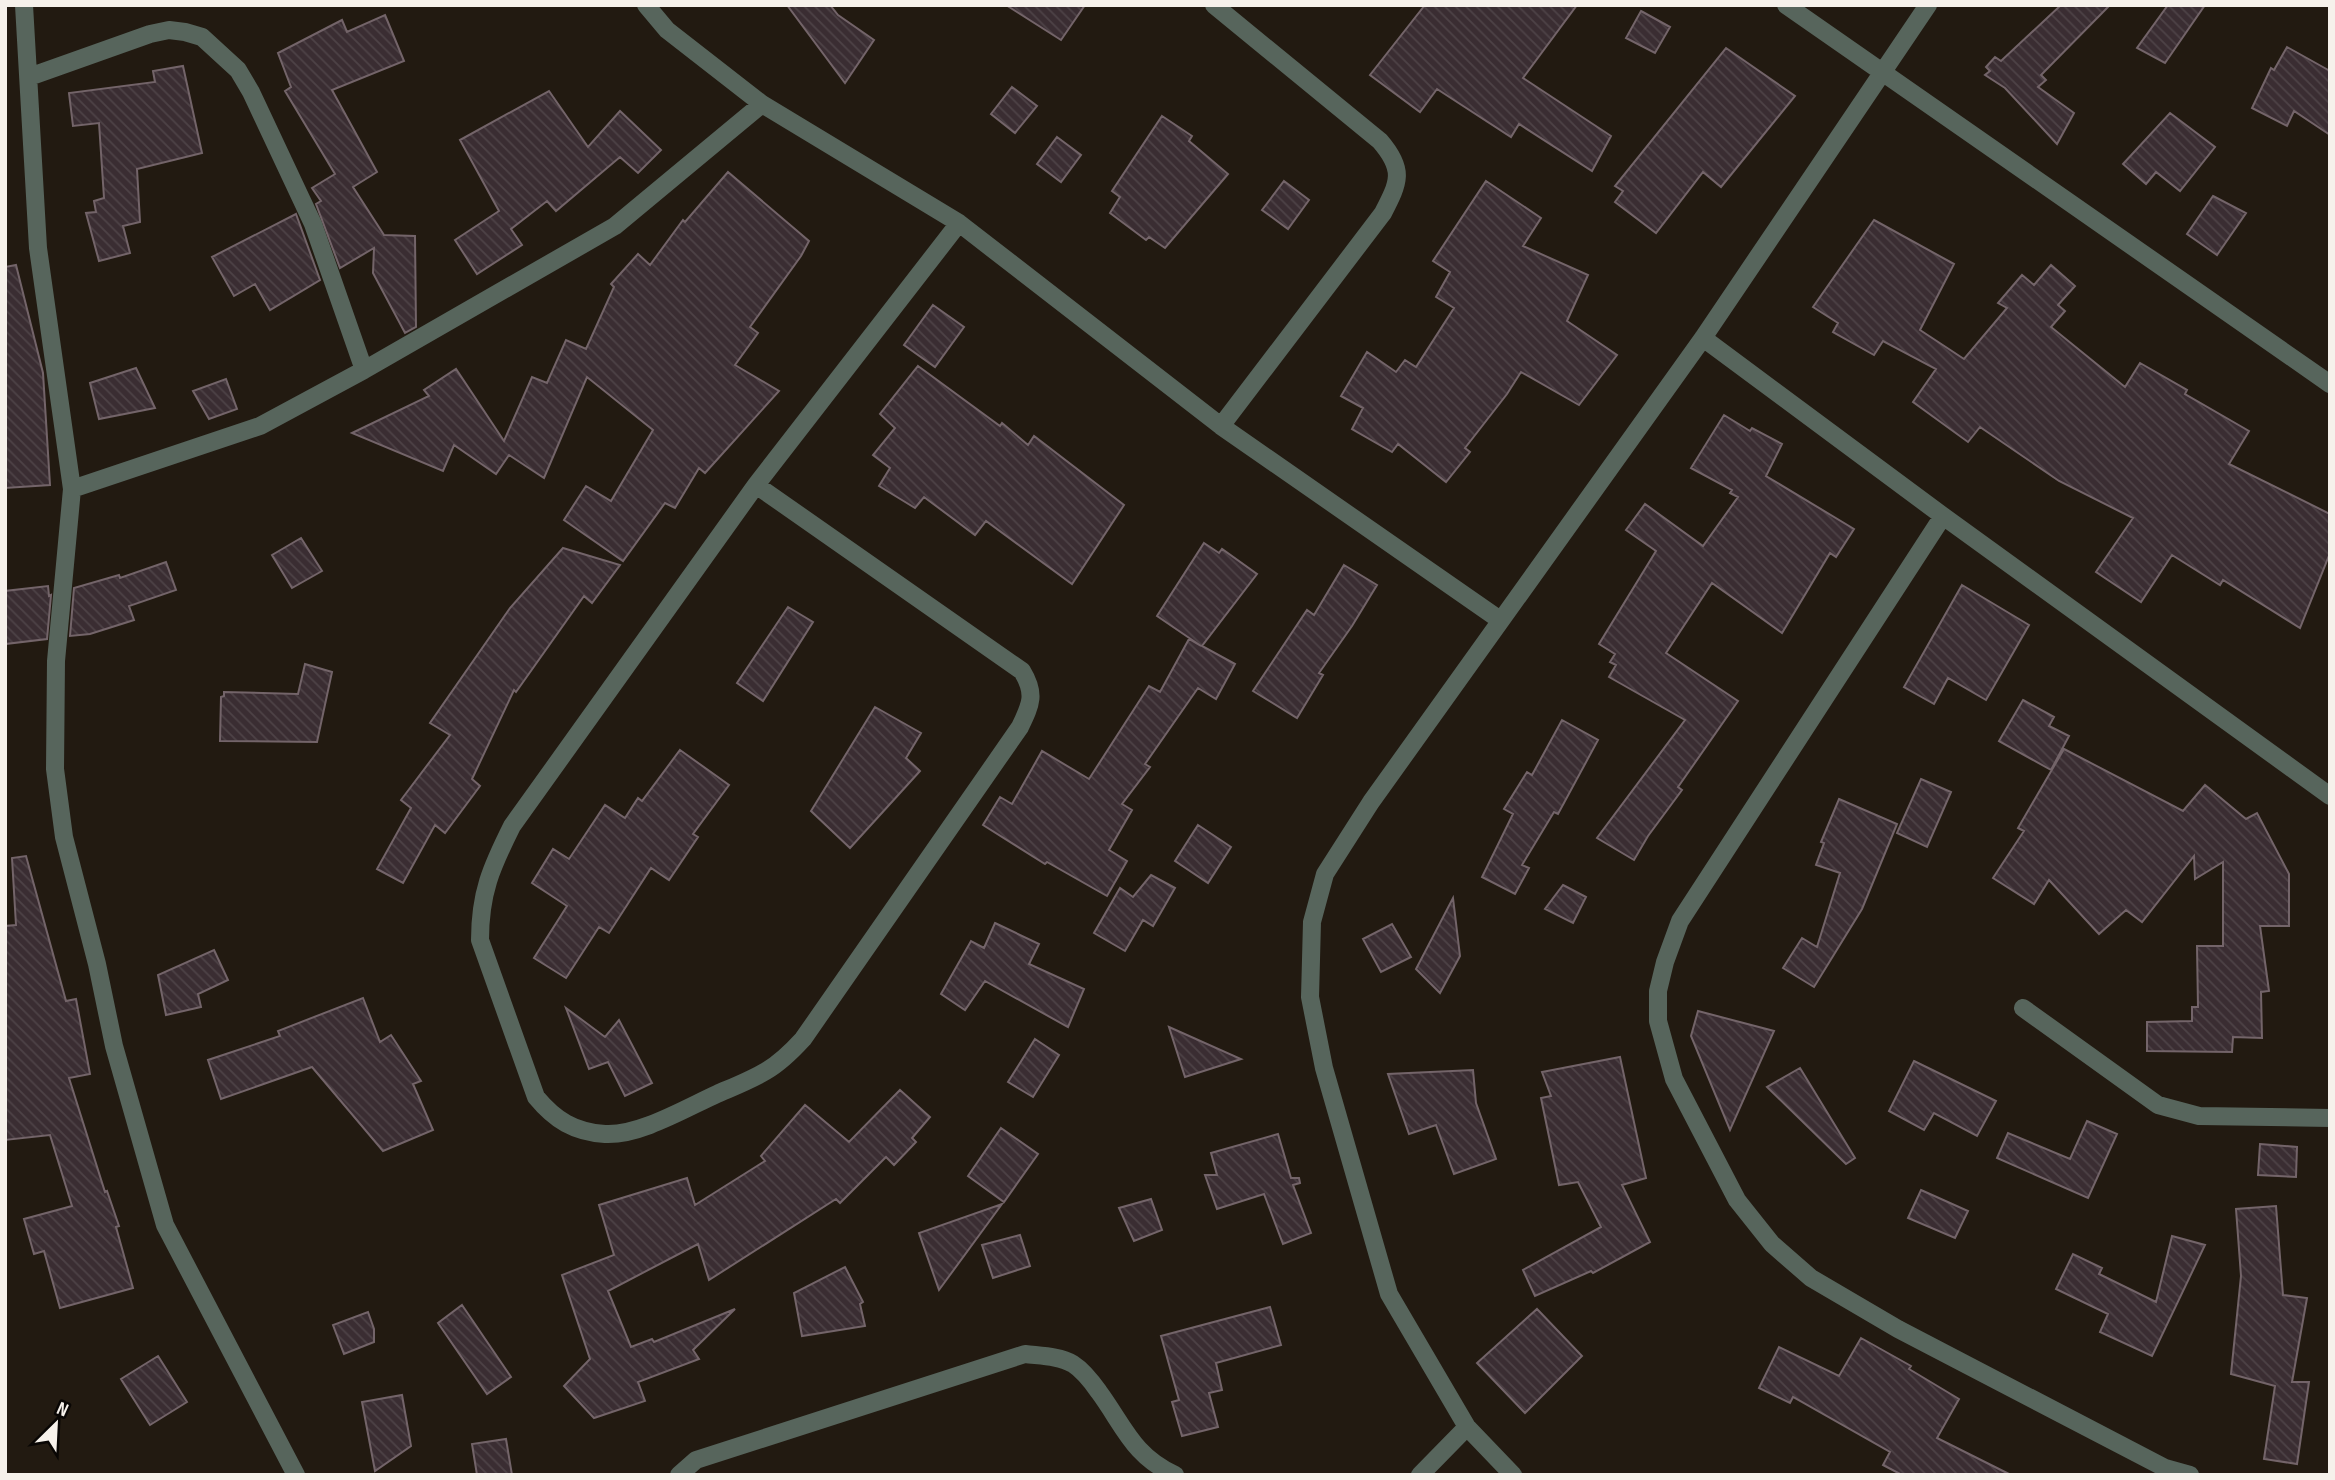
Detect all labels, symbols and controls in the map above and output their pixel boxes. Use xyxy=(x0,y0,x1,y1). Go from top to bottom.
north arrow xyxy=(21,1389,91,1459)
text: N xyxy=(53,1397,72,1422)

